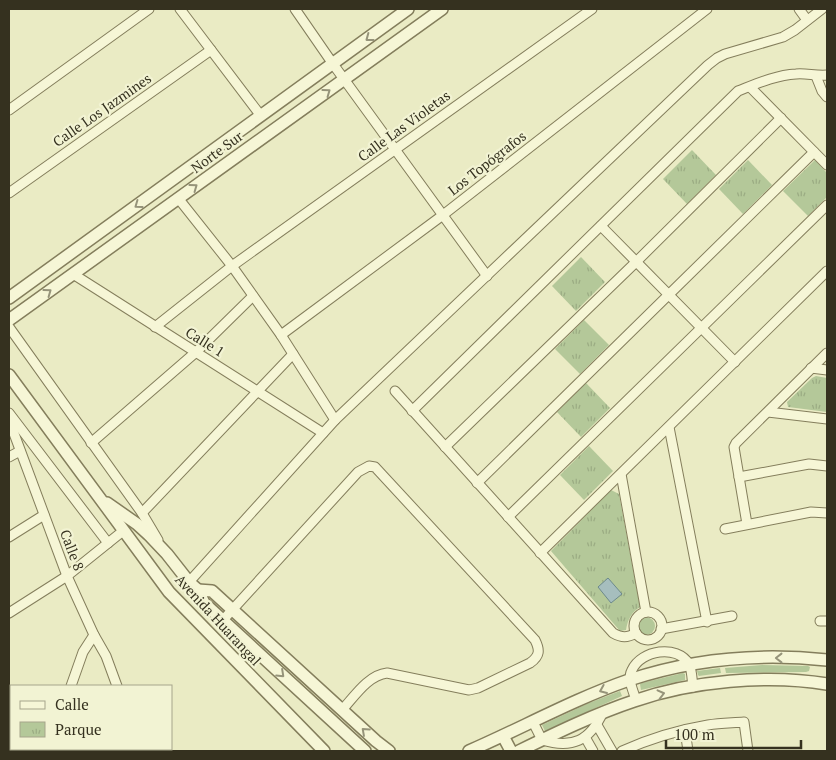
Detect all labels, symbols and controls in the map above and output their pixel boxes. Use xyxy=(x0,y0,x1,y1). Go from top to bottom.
one-way arrow xyxy=(365,32,375,41)
street label: Calle Los Jazmines xyxy=(49,68,155,151)
street label: Calle Las Violetas xyxy=(354,86,454,166)
one-way arrow xyxy=(321,89,330,98)
street label: Norte Sur xyxy=(187,126,247,177)
street label: Los Topógrafos xyxy=(444,126,530,199)
one-way arrow xyxy=(189,184,198,193)
one-way arrow xyxy=(134,199,144,208)
one-way arrow xyxy=(42,289,52,298)
street label: Calle 1 xyxy=(182,322,228,361)
street label: Calle 8 xyxy=(56,527,89,573)
street label: Avenida Huarangal xyxy=(171,570,266,669)
one-way arrow xyxy=(774,653,782,663)
one-way arrow xyxy=(275,668,284,677)
one-way arrow xyxy=(599,684,608,695)
legend xyxy=(10,685,172,750)
one-way arrow xyxy=(656,689,664,699)
text: Calle xyxy=(55,694,89,714)
scale bar xyxy=(666,718,801,750)
text: Parque xyxy=(55,719,102,739)
text: 100 m xyxy=(674,724,715,744)
one-way arrow xyxy=(361,728,370,737)

